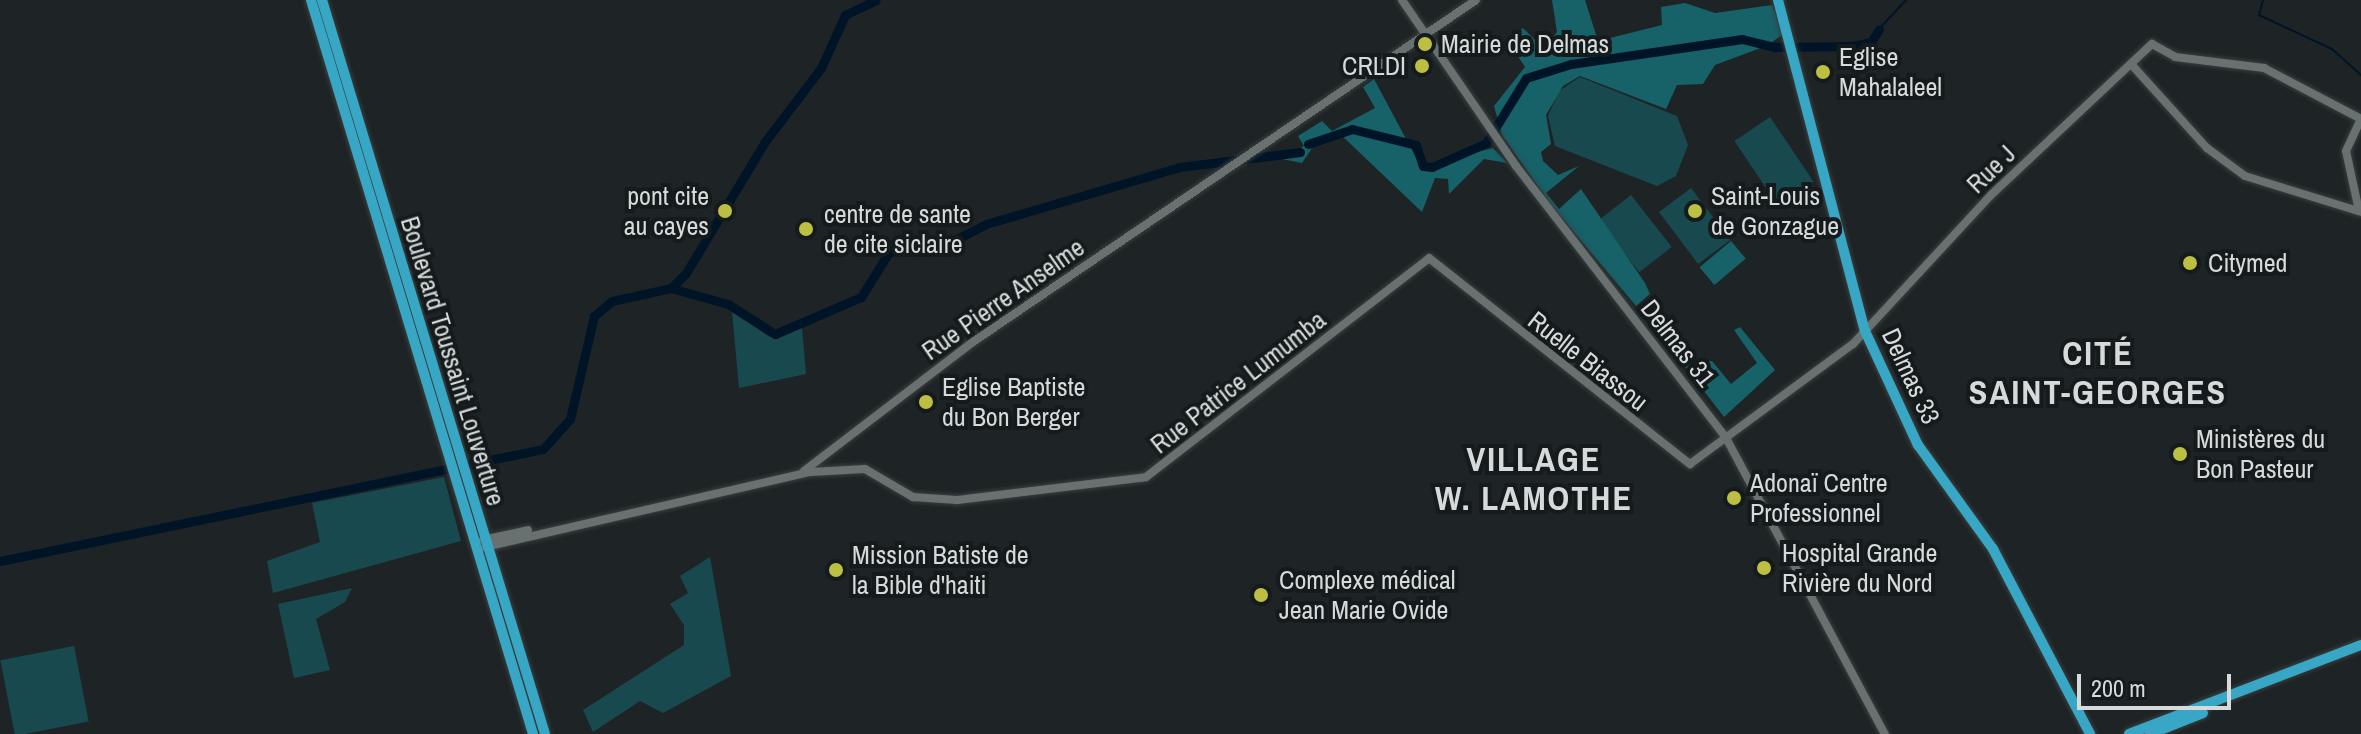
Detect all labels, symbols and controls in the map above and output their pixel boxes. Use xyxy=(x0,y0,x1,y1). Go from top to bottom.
place label: Mairie de Delmas xyxy=(1441,28,1609,60)
marker: Mairie de Delmas xyxy=(1416,35,1434,53)
place label: Eglise Mahalaleel xyxy=(1839,41,1942,102)
place label: CRLDI xyxy=(1342,50,1406,82)
marker: CRLDI xyxy=(1413,57,1431,75)
marker: Eglise Mahalaleel xyxy=(1814,63,1832,81)
street label: Rue J xyxy=(1960,138,2022,200)
place label: pont cite au cayes xyxy=(624,180,709,242)
place label: Saint-Louis de Gonzague xyxy=(1711,180,1839,242)
place label: centre de sante de cite siclaire xyxy=(824,198,971,260)
marker: pont cite au cayes xyxy=(716,202,734,220)
marker: Saint-Louis de Gonzague xyxy=(1686,202,1704,220)
street label: Boulevard Toussaint Louverture xyxy=(394,213,512,509)
marker: centre de sante de cite siclaire xyxy=(795,218,817,240)
street label: Rue Pierre Anselme xyxy=(915,231,1091,367)
place label: Citymed xyxy=(2208,247,2287,279)
marker: Citymed xyxy=(2179,252,2201,274)
street label: Delmas 31 xyxy=(1634,293,1722,393)
street label: Rue Patrice Lumumba xyxy=(1144,304,1332,460)
street label: Ruelle Biassou xyxy=(1522,305,1654,417)
street label: Delmas 33 xyxy=(1875,323,1947,429)
district label: CITÉ SAINT-GEORGES xyxy=(1969,333,2227,412)
place label: Eglise Baptiste du Bon Berger xyxy=(942,371,1085,432)
marker: Eglise Baptiste du Bon Berger xyxy=(917,393,935,411)
place label: Ministères du Bon Pasteur xyxy=(2196,423,2325,484)
district label: VILLAGE W. LAMOTHE xyxy=(1435,439,1633,518)
marker: Ministères du Bon Pasteur xyxy=(2171,445,2189,463)
place label: Adonaï Centre Professionnel xyxy=(1750,467,1887,528)
marker: Adonaï Centre Professionnel xyxy=(1725,489,1743,507)
place label: Hospital Grande Rivière du Nord xyxy=(1782,537,1937,598)
place label: Mission Batiste de la Bible d'haiti xyxy=(852,539,1029,600)
marker: Hospital Grande Rivière du Nord xyxy=(1753,557,1775,579)
marker: Mission Batiste de la Bible d'haiti xyxy=(827,561,845,579)
place label: Complexe médical Jean Marie Ovide xyxy=(1279,564,1456,626)
marker: Complexe médical Jean Marie Ovide xyxy=(1250,584,1272,606)
scale bar xyxy=(2081,658,2235,708)
text: 200 m xyxy=(2091,672,2146,704)

